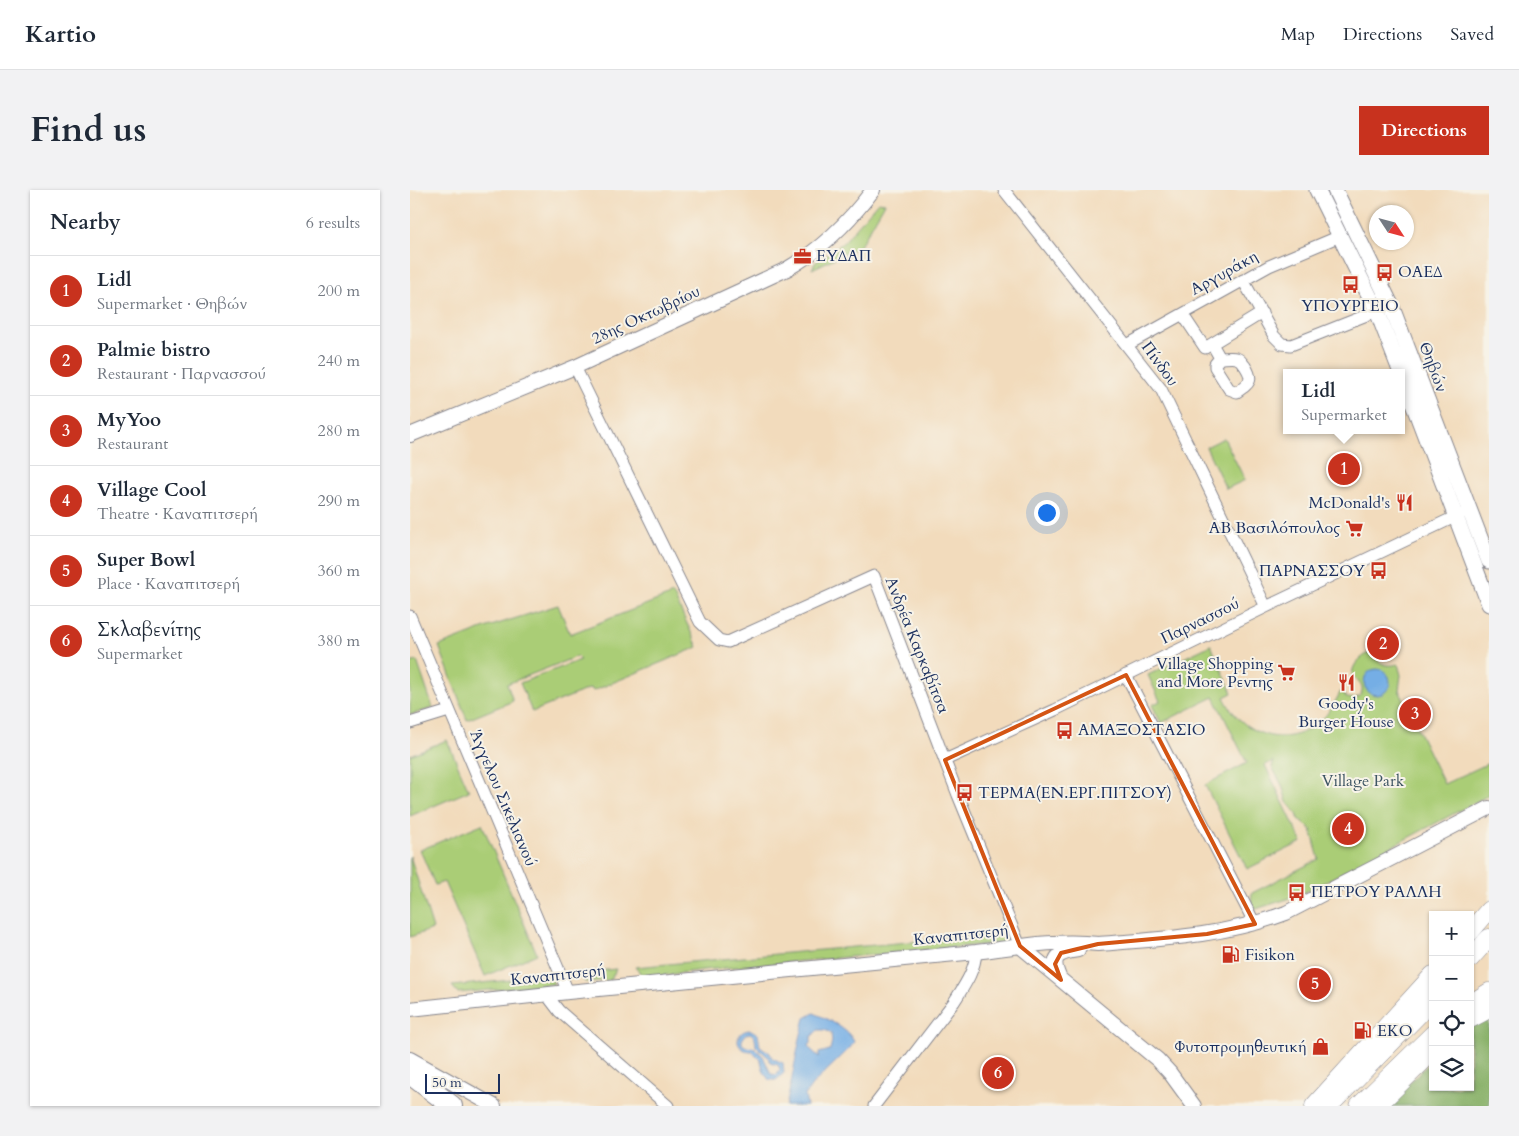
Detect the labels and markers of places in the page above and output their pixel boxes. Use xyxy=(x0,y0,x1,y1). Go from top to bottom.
place label: ΕΥΔΑΠ xyxy=(816,245,871,267)
office icon: ΕΥΔΑΠ xyxy=(792,246,812,266)
place label: ΟΑΕΔ xyxy=(1398,261,1443,283)
bus stop icon: ΟΑΕΔ xyxy=(1374,262,1394,282)
bus stop icon: ΥΠΟΥΡΓΕΙΟ xyxy=(1340,274,1360,294)
place label: ΥΠΟΥΡΓΕΙΟ xyxy=(1301,295,1399,317)
pin: 1 xyxy=(1328,450,1360,488)
place label: McDonald's xyxy=(1308,492,1390,514)
restaurant icon: McDonald's xyxy=(1394,493,1414,513)
place label: ΑΒ Βασιλόπουλος xyxy=(1209,517,1340,539)
supermarket icon: ΑΒ Βασιλόπουλος xyxy=(1344,518,1364,538)
place label: ΠΑΡΝΑΣΣΟΥ xyxy=(1259,560,1365,582)
bus stop icon: ΠΑΡΝΑΣΣΟΥ xyxy=(1369,561,1389,581)
pin: 2 xyxy=(1367,625,1399,663)
place label: Village Shopping and More Ρεντης xyxy=(1156,653,1273,693)
supermarket icon: Village Shopping and More Ρεντης xyxy=(1277,663,1297,683)
restaurant icon: Goody's Burger House xyxy=(1336,673,1356,693)
place label: Goody's Burger House xyxy=(1298,693,1394,733)
pin: 3 xyxy=(1399,695,1431,733)
place label: ΑΜΑΞΟΣΤΑΣΙΟ xyxy=(1078,719,1206,741)
bus stop icon: ΑΜΑΞΟΣΤΑΣΙΟ xyxy=(1054,720,1074,740)
place label: ΤΕΡΜΑ(ΕΝ.ΕΡΓ.ΠΙΤΣΟΥ) xyxy=(978,782,1172,804)
bus stop icon: ΤΕΡΜΑ(ΕΝ.ΕΡΓ.ΠΙΤΣΟΥ) xyxy=(954,783,974,803)
pin: 4 xyxy=(1332,810,1364,848)
place label: ΠΕΤΡΟΥ ΡΑΛΛΗ xyxy=(1311,881,1442,903)
bus stop icon: ΠΕΤΡΟΥ ΡΑΛΛΗ xyxy=(1287,882,1307,902)
place label: Fisikon xyxy=(1245,944,1295,966)
fuel station icon: Fisikon xyxy=(1221,945,1241,965)
pin: 5 xyxy=(1299,965,1331,1003)
place label: EKO xyxy=(1377,1020,1413,1042)
fuel station icon: EKO xyxy=(1353,1021,1373,1041)
place label: Φυτοπρομηθευτική xyxy=(1175,1036,1307,1058)
shop icon: Φυτοπρομηθευτική xyxy=(1311,1037,1331,1057)
pin: 6 xyxy=(982,1054,1014,1092)

